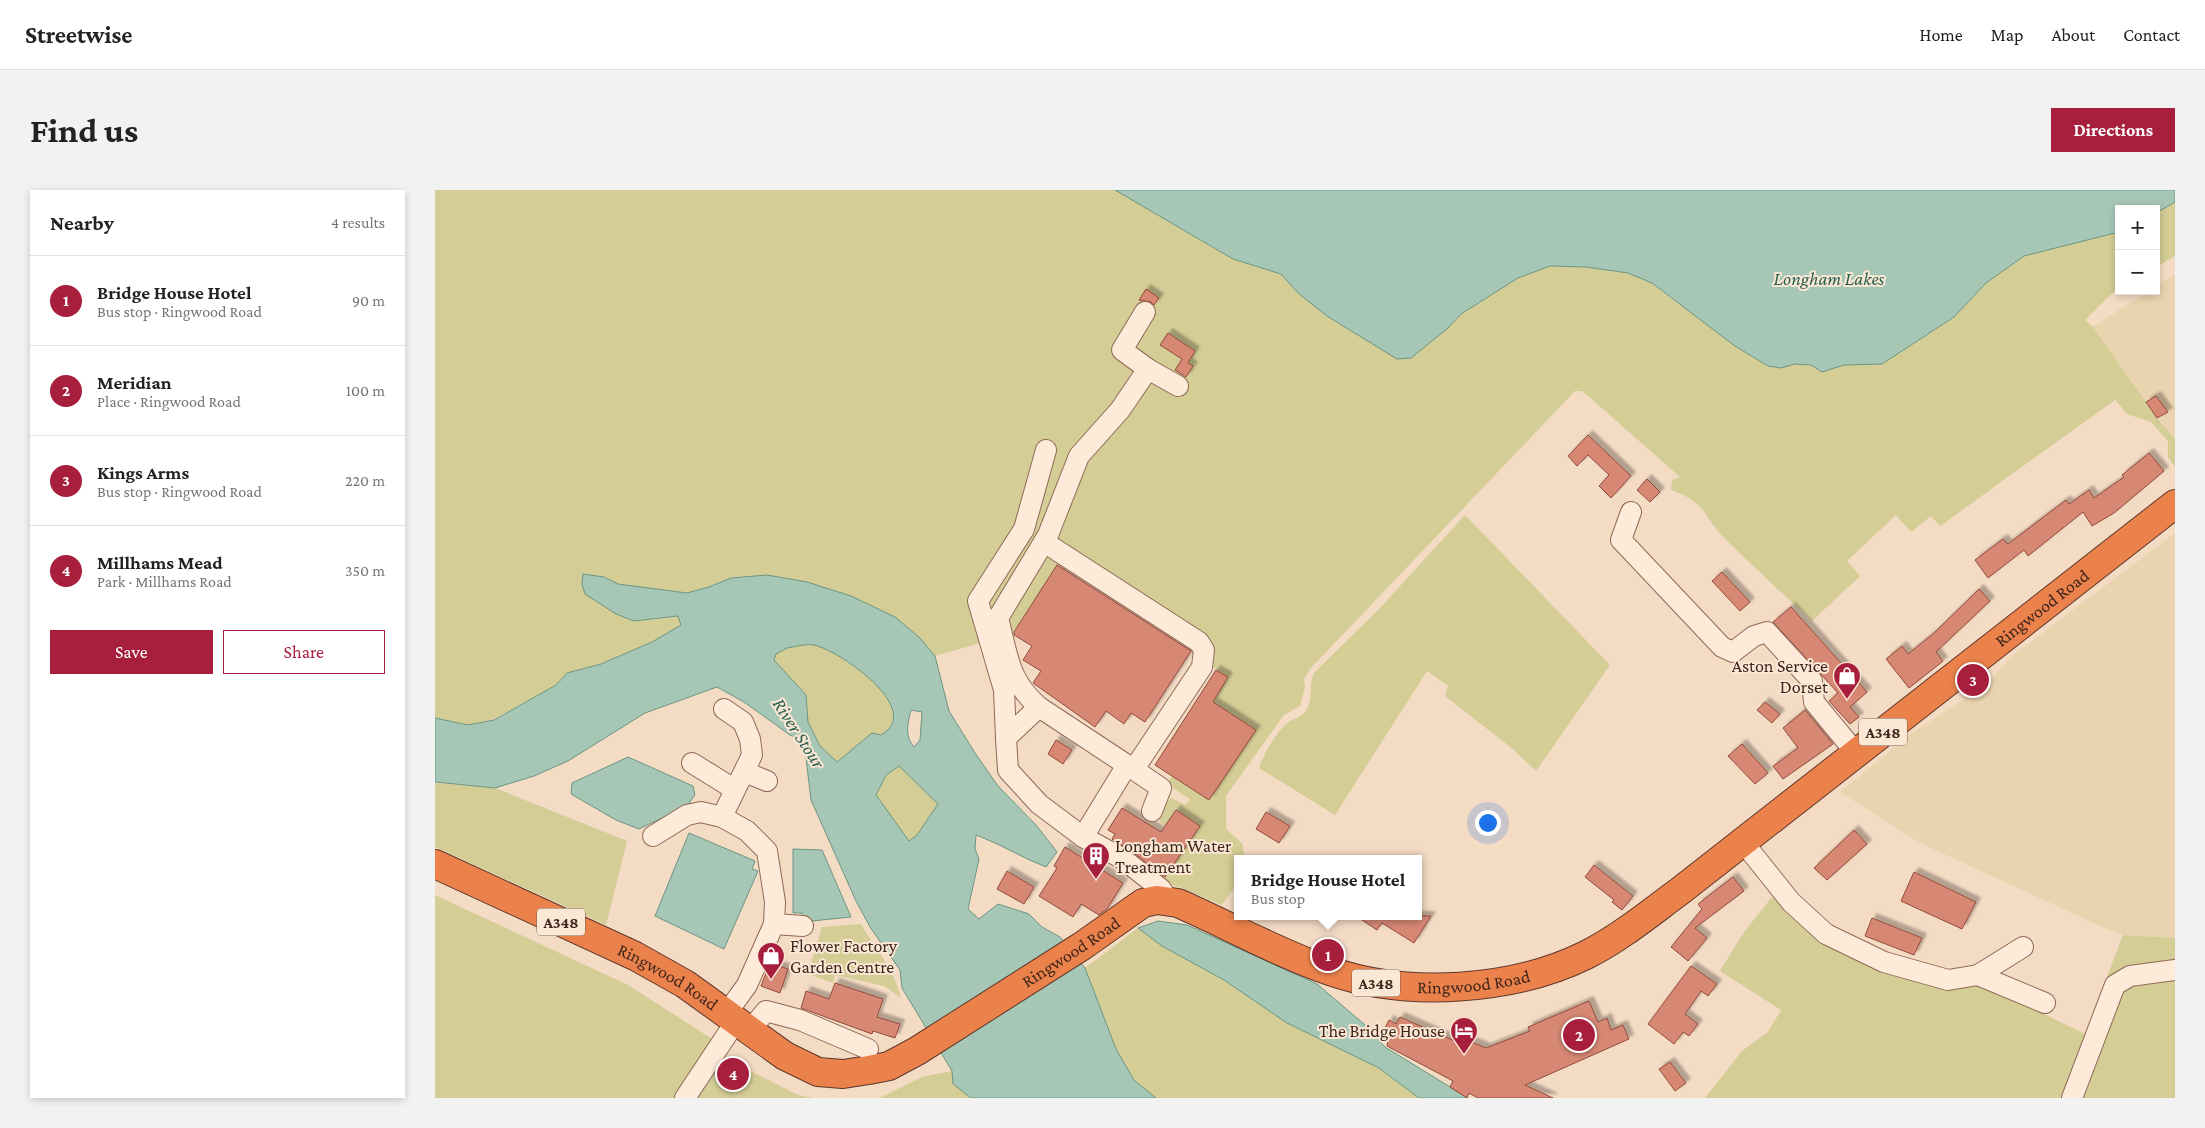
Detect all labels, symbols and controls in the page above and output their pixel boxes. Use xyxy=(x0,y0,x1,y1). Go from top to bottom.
text: Streetwise xyxy=(25,21,132,48)
text: Home xyxy=(1920,25,1963,45)
text: Map xyxy=(1991,25,2023,45)
text: About xyxy=(2051,25,2095,45)
text: Contact xyxy=(2123,25,2180,45)
button: Directions xyxy=(2051,108,2175,152)
text: Find us xyxy=(30,111,138,150)
map controls xyxy=(2115,205,2160,295)
button: + xyxy=(2115,205,2160,250)
text: Nearby xyxy=(50,211,114,235)
text: 4 results xyxy=(331,214,385,231)
button: − xyxy=(2115,250,2160,295)
water label: Longham Lakes xyxy=(1774,268,1885,289)
text: Bridge House Hotel xyxy=(97,282,251,303)
text: 1 xyxy=(63,292,69,309)
text: 90 m xyxy=(352,292,385,309)
text: Bus stop · Ringwood Road xyxy=(97,303,262,320)
text: Meridian xyxy=(97,372,172,393)
text: 2 xyxy=(62,382,70,399)
text: 100 m xyxy=(346,382,385,399)
text: Place · Ringwood Road xyxy=(97,393,241,410)
text: Kings Arms xyxy=(97,462,189,483)
text: 3 xyxy=(62,472,70,489)
text: 220 m xyxy=(345,472,385,489)
text: Bus stop · Ringwood Road xyxy=(97,483,262,500)
text: Millhams Mead xyxy=(97,552,223,573)
text: 4 xyxy=(62,562,70,579)
text: 350 m xyxy=(345,562,385,579)
street label: Ringwood Road xyxy=(1991,565,2093,651)
text: Park · Millhams Road xyxy=(97,573,232,590)
button: Save xyxy=(50,630,213,674)
button: Share xyxy=(223,630,385,674)
place label: Aston Service Dorset xyxy=(1732,656,1829,697)
shop icon: Aston Service Dorset xyxy=(1832,661,1862,700)
pin: 3 xyxy=(1957,661,1989,699)
water label: River Stour xyxy=(769,694,830,773)
road number: A348 xyxy=(1859,718,1907,746)
your location xyxy=(1475,810,1501,836)
place label: Longham Water Treatment xyxy=(1115,836,1232,877)
building icon: Longham Water Treatment xyxy=(1081,841,1111,880)
popup xyxy=(1234,855,1422,920)
text: Bridge House Hotel xyxy=(1251,869,1405,890)
text: Bus stop xyxy=(1251,890,1305,907)
road number: A348 xyxy=(537,909,585,936)
street label: Ringwood Road xyxy=(1018,912,1124,992)
place label: Flower Factory Garden Centre xyxy=(790,936,898,977)
pin: 1 xyxy=(1312,936,1344,974)
street label: Ringwood Road xyxy=(615,939,722,1015)
shop icon: Flower Factory Garden Centre xyxy=(756,941,786,980)
street label: Ringwood Road xyxy=(1417,966,1533,997)
road number: A348 xyxy=(1352,970,1400,996)
hotel icon: The Bridge House xyxy=(1449,1016,1479,1055)
pin: 2 xyxy=(1563,1016,1595,1054)
place label: The Bridge House xyxy=(1319,1021,1445,1041)
pin: 4 xyxy=(717,1055,749,1093)

